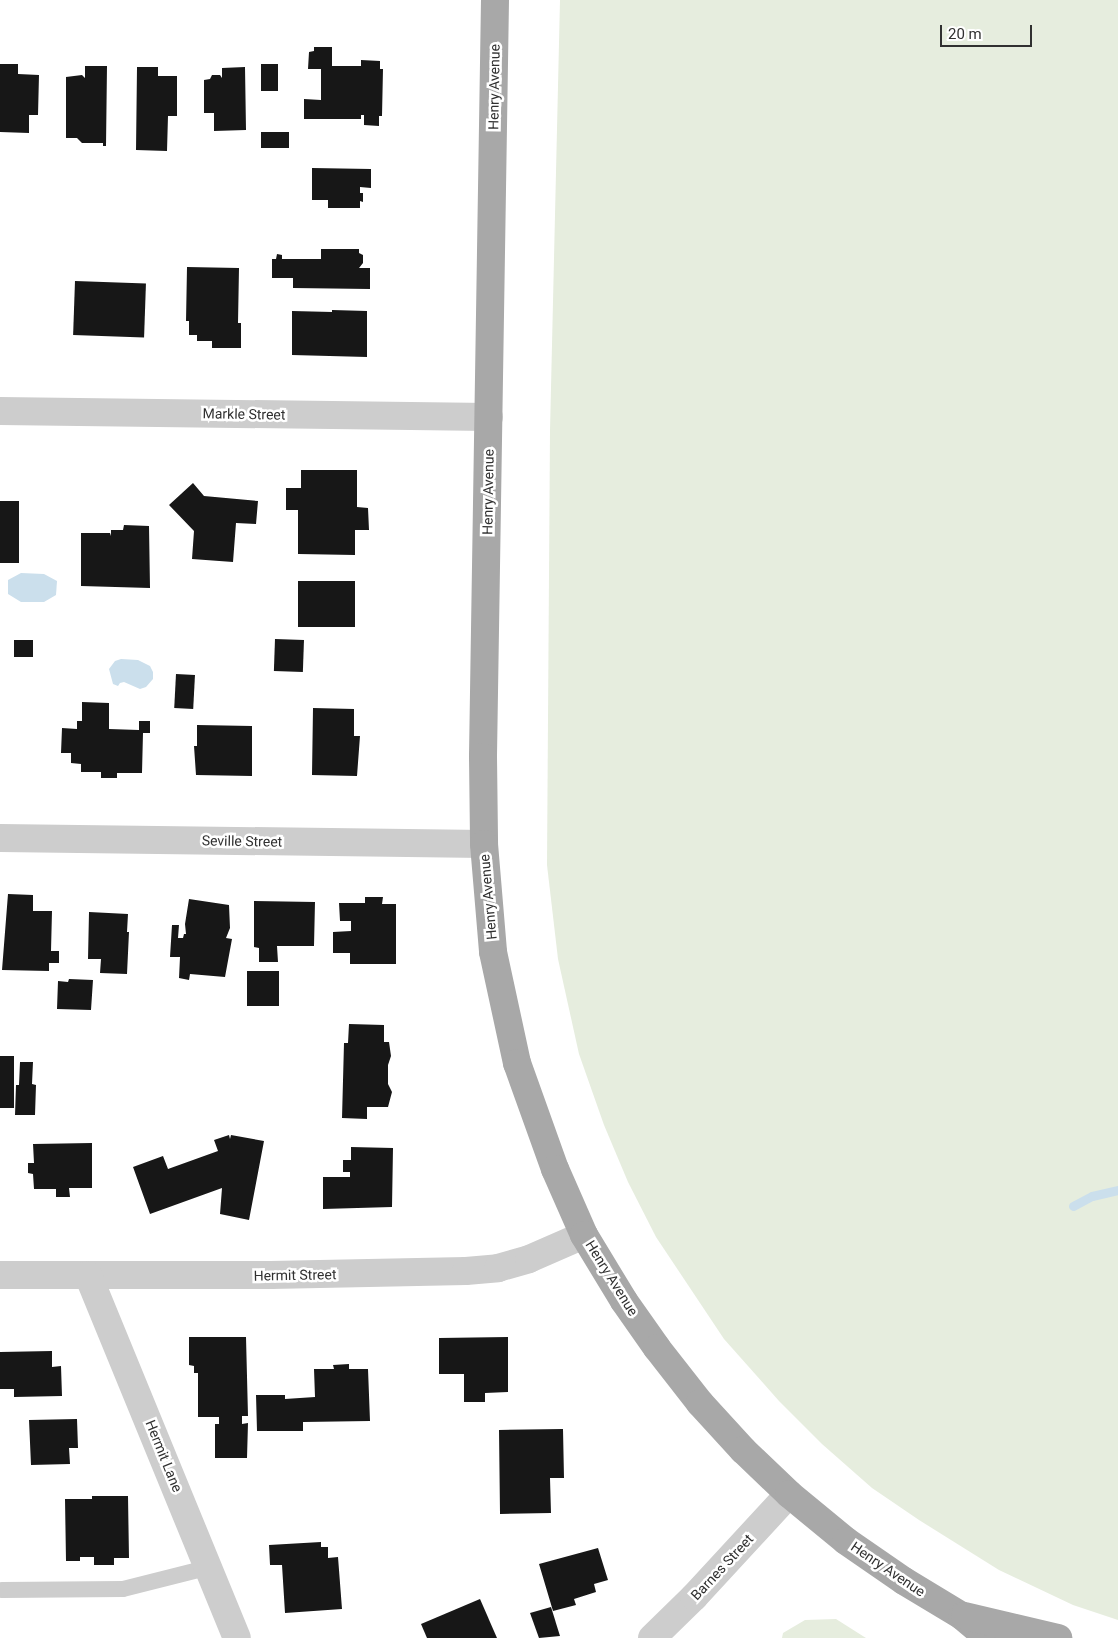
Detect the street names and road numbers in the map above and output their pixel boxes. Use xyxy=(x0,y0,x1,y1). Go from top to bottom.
street label: Henry Avenue xyxy=(485,44,503,130)
street label: Markle Street xyxy=(202,405,286,423)
street label: Henry Avenue xyxy=(479,449,497,535)
street label: Seville Street xyxy=(202,832,282,850)
street label: Henry Avenue xyxy=(476,853,500,941)
street label: Henry Avenue xyxy=(582,1237,642,1319)
street label: Hermit Street xyxy=(253,1266,337,1284)
street label: Hermit Lane xyxy=(142,1418,186,1494)
street label: Barnes Street xyxy=(687,1531,757,1603)
street label: Henry Avenue xyxy=(848,1538,928,1600)

